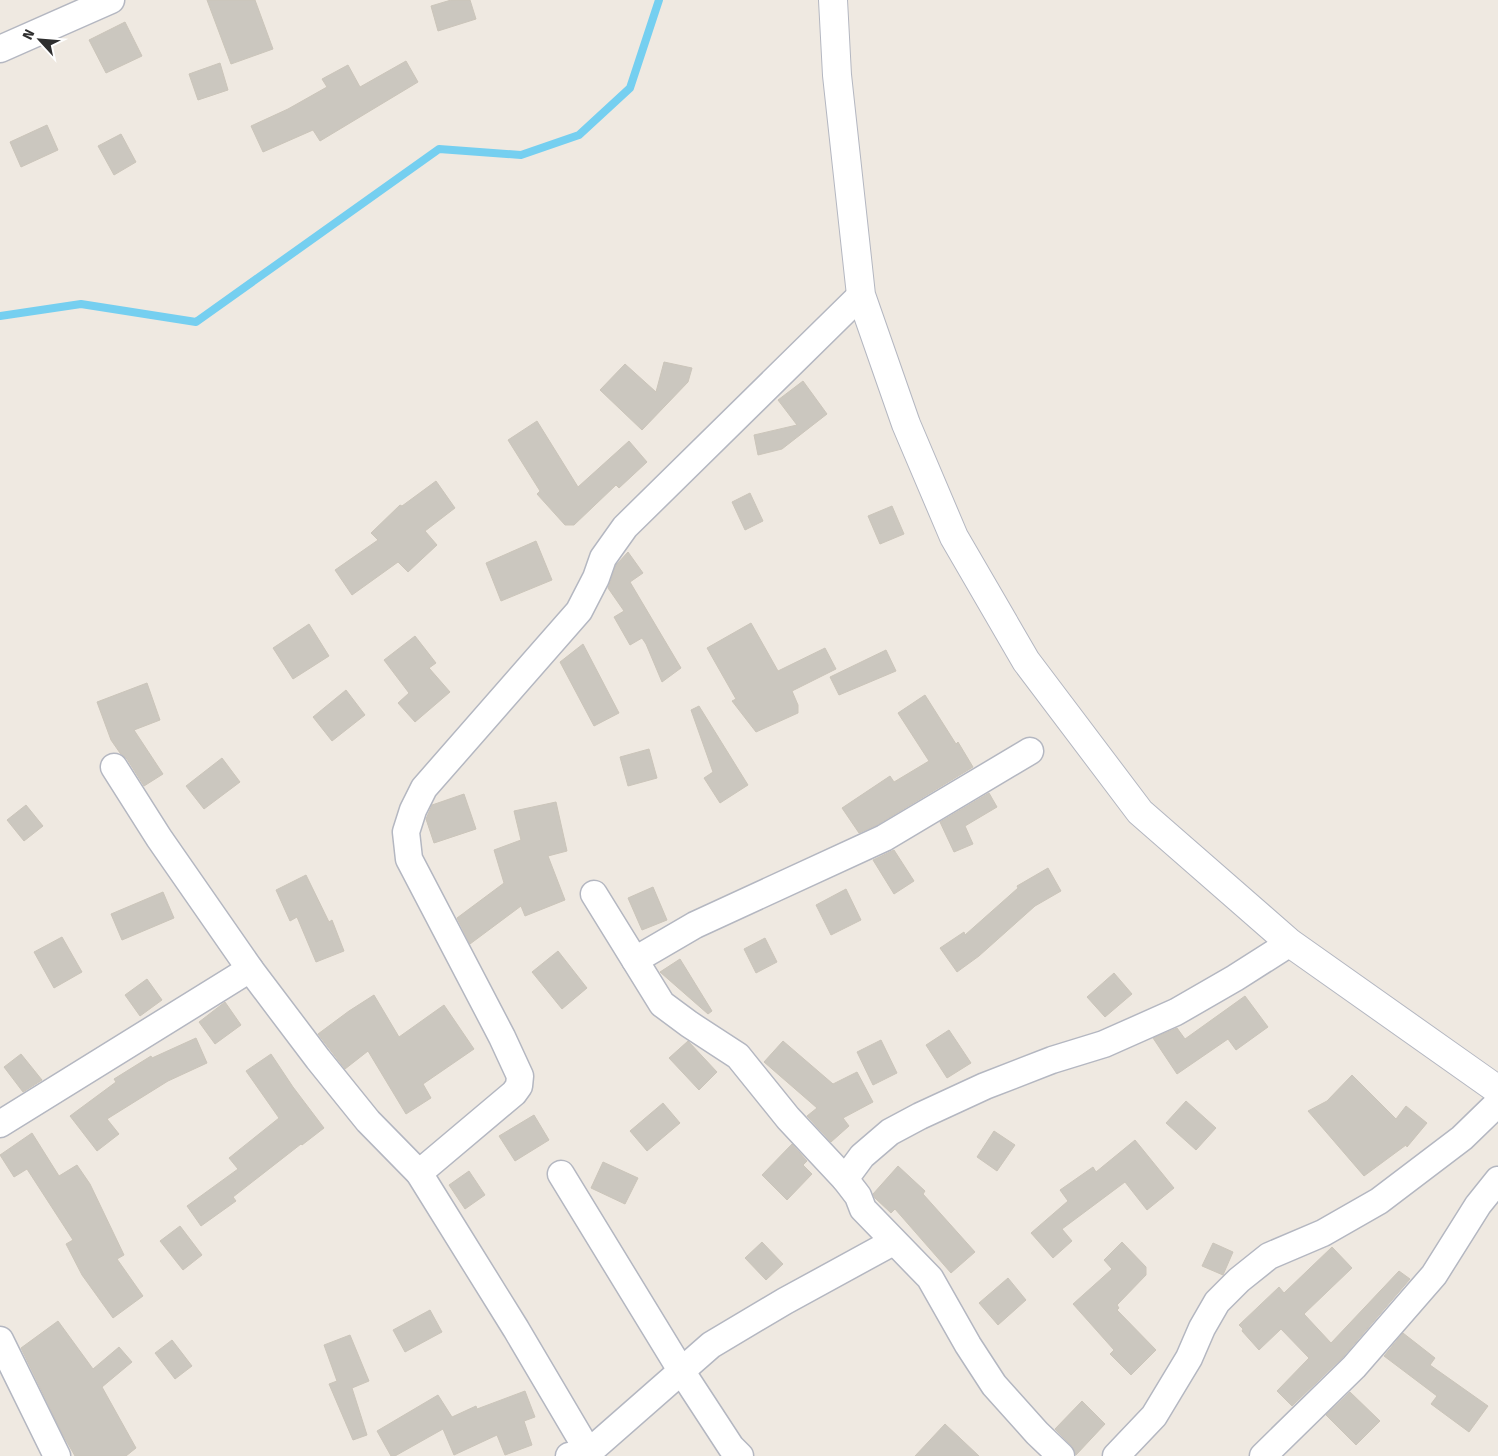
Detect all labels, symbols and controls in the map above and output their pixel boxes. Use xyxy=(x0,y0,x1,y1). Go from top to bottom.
north arrow xyxy=(15,15,65,65)
text: N xyxy=(19,27,38,42)

